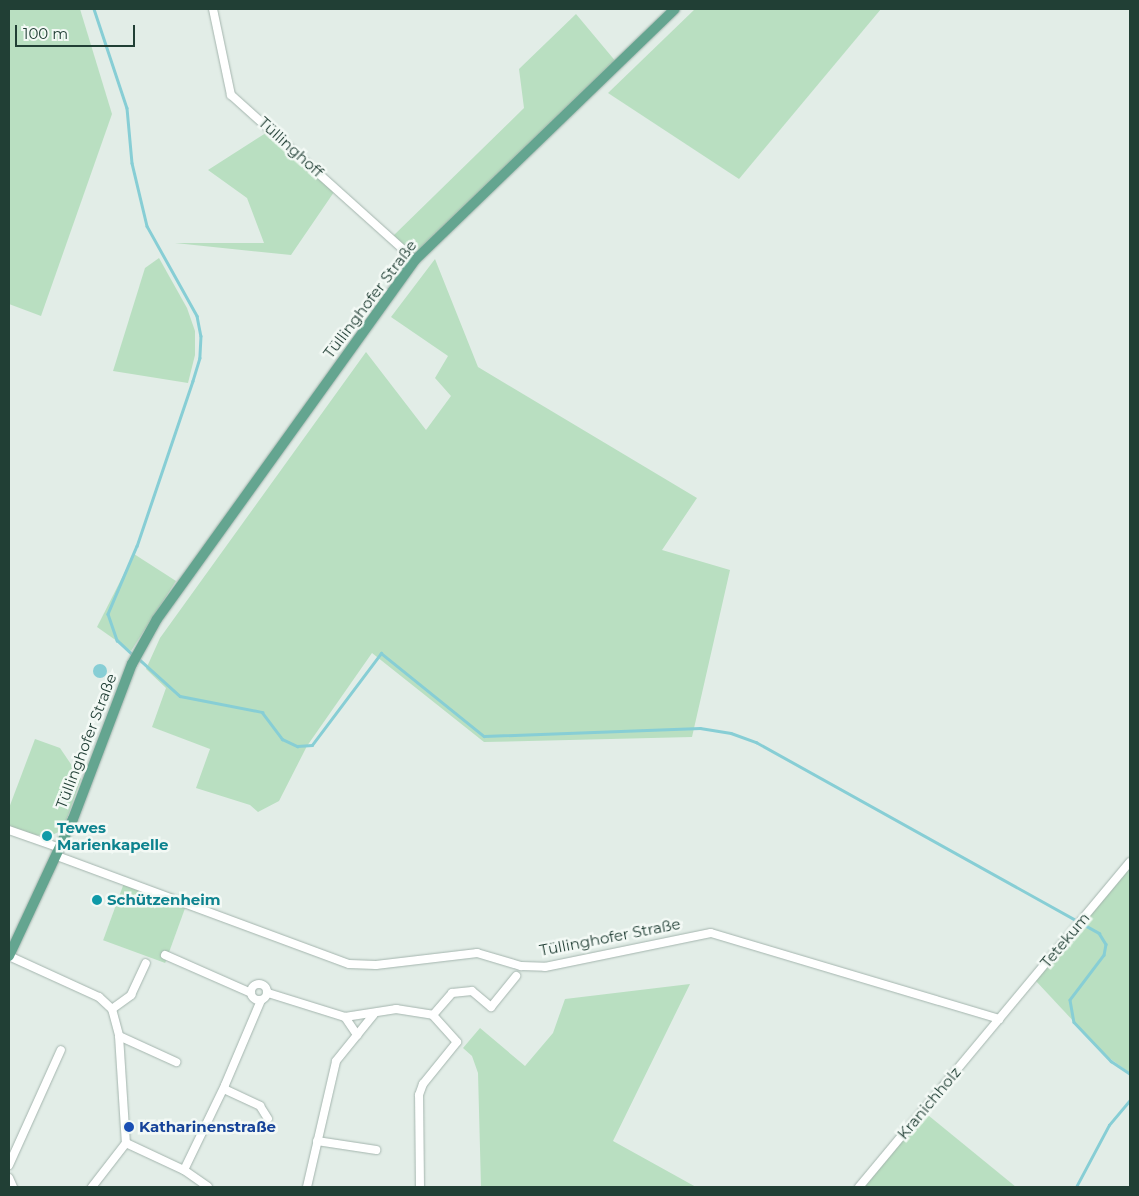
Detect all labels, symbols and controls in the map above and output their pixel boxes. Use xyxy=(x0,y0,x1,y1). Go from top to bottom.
scale bar xyxy=(18,15,138,47)
text: 100 m xyxy=(23,24,68,43)
street label: Tüllinghoff xyxy=(255,113,327,181)
street label: Tüllinghofer Straße xyxy=(320,236,420,362)
street label: Tüllinghofer Straße xyxy=(52,671,120,811)
place label: Tewes Marienkapelle xyxy=(57,818,169,853)
marker: Tewes Marienkapelle xyxy=(41,830,53,842)
place label: Schützenheim xyxy=(107,891,221,909)
marker: Schützenheim xyxy=(91,894,103,906)
street label: Tetekum xyxy=(1037,909,1093,971)
street label: Tüllinghofer Straße xyxy=(538,915,682,959)
street label: Kranichholz xyxy=(894,1063,964,1143)
place label: Katharinenstraße xyxy=(139,1118,276,1136)
marker: Katharinenstraße xyxy=(123,1121,135,1133)

